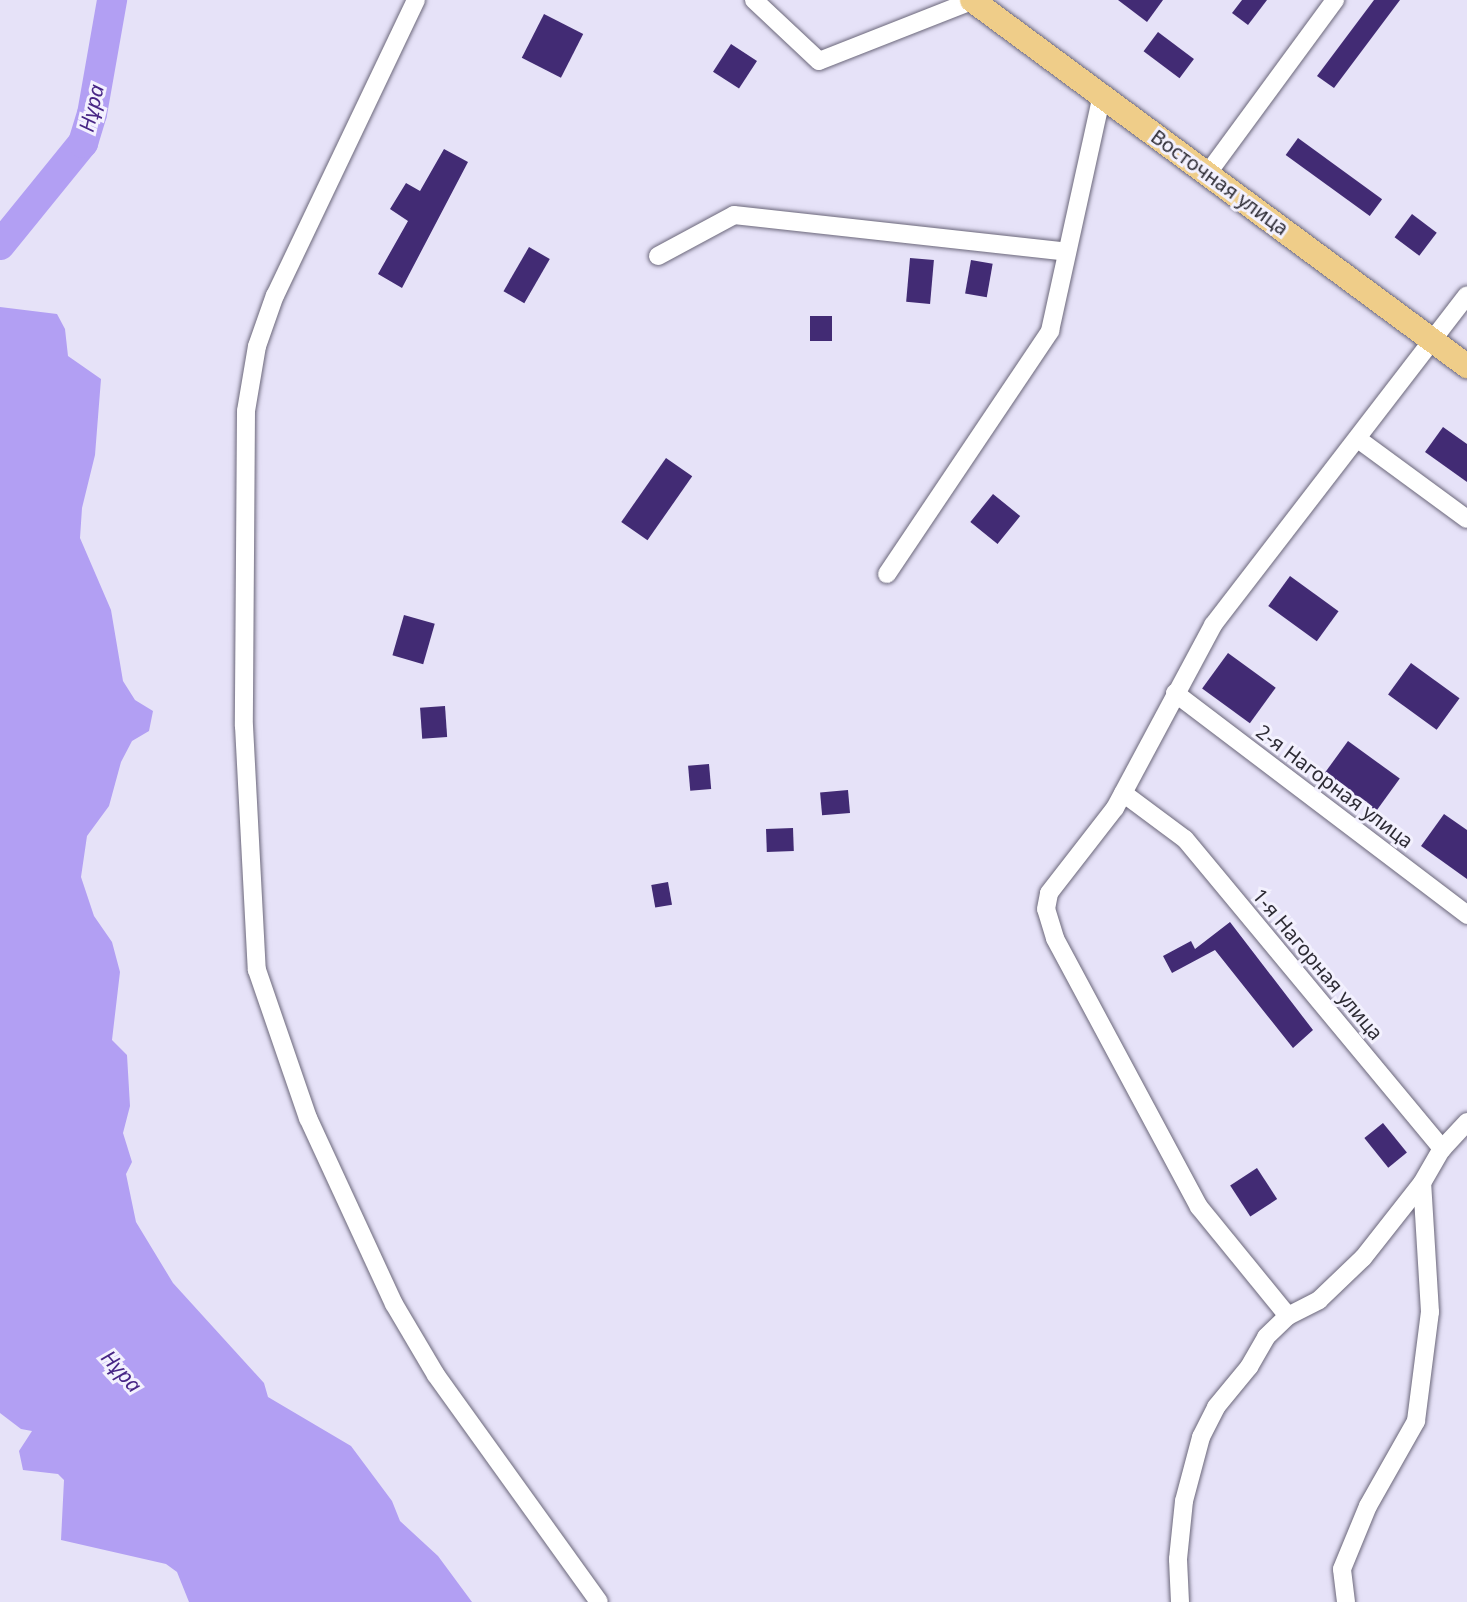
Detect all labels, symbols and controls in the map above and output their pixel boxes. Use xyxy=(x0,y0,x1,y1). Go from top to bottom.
water label: Нұра xyxy=(73,82,109,134)
street label: Восточная улица xyxy=(1147,124,1293,240)
street label: 2-я Нагорная улица xyxy=(1252,719,1418,853)
street label: 1-я Нагорная улица xyxy=(1248,883,1388,1045)
water label: Нұра xyxy=(97,1345,147,1397)

